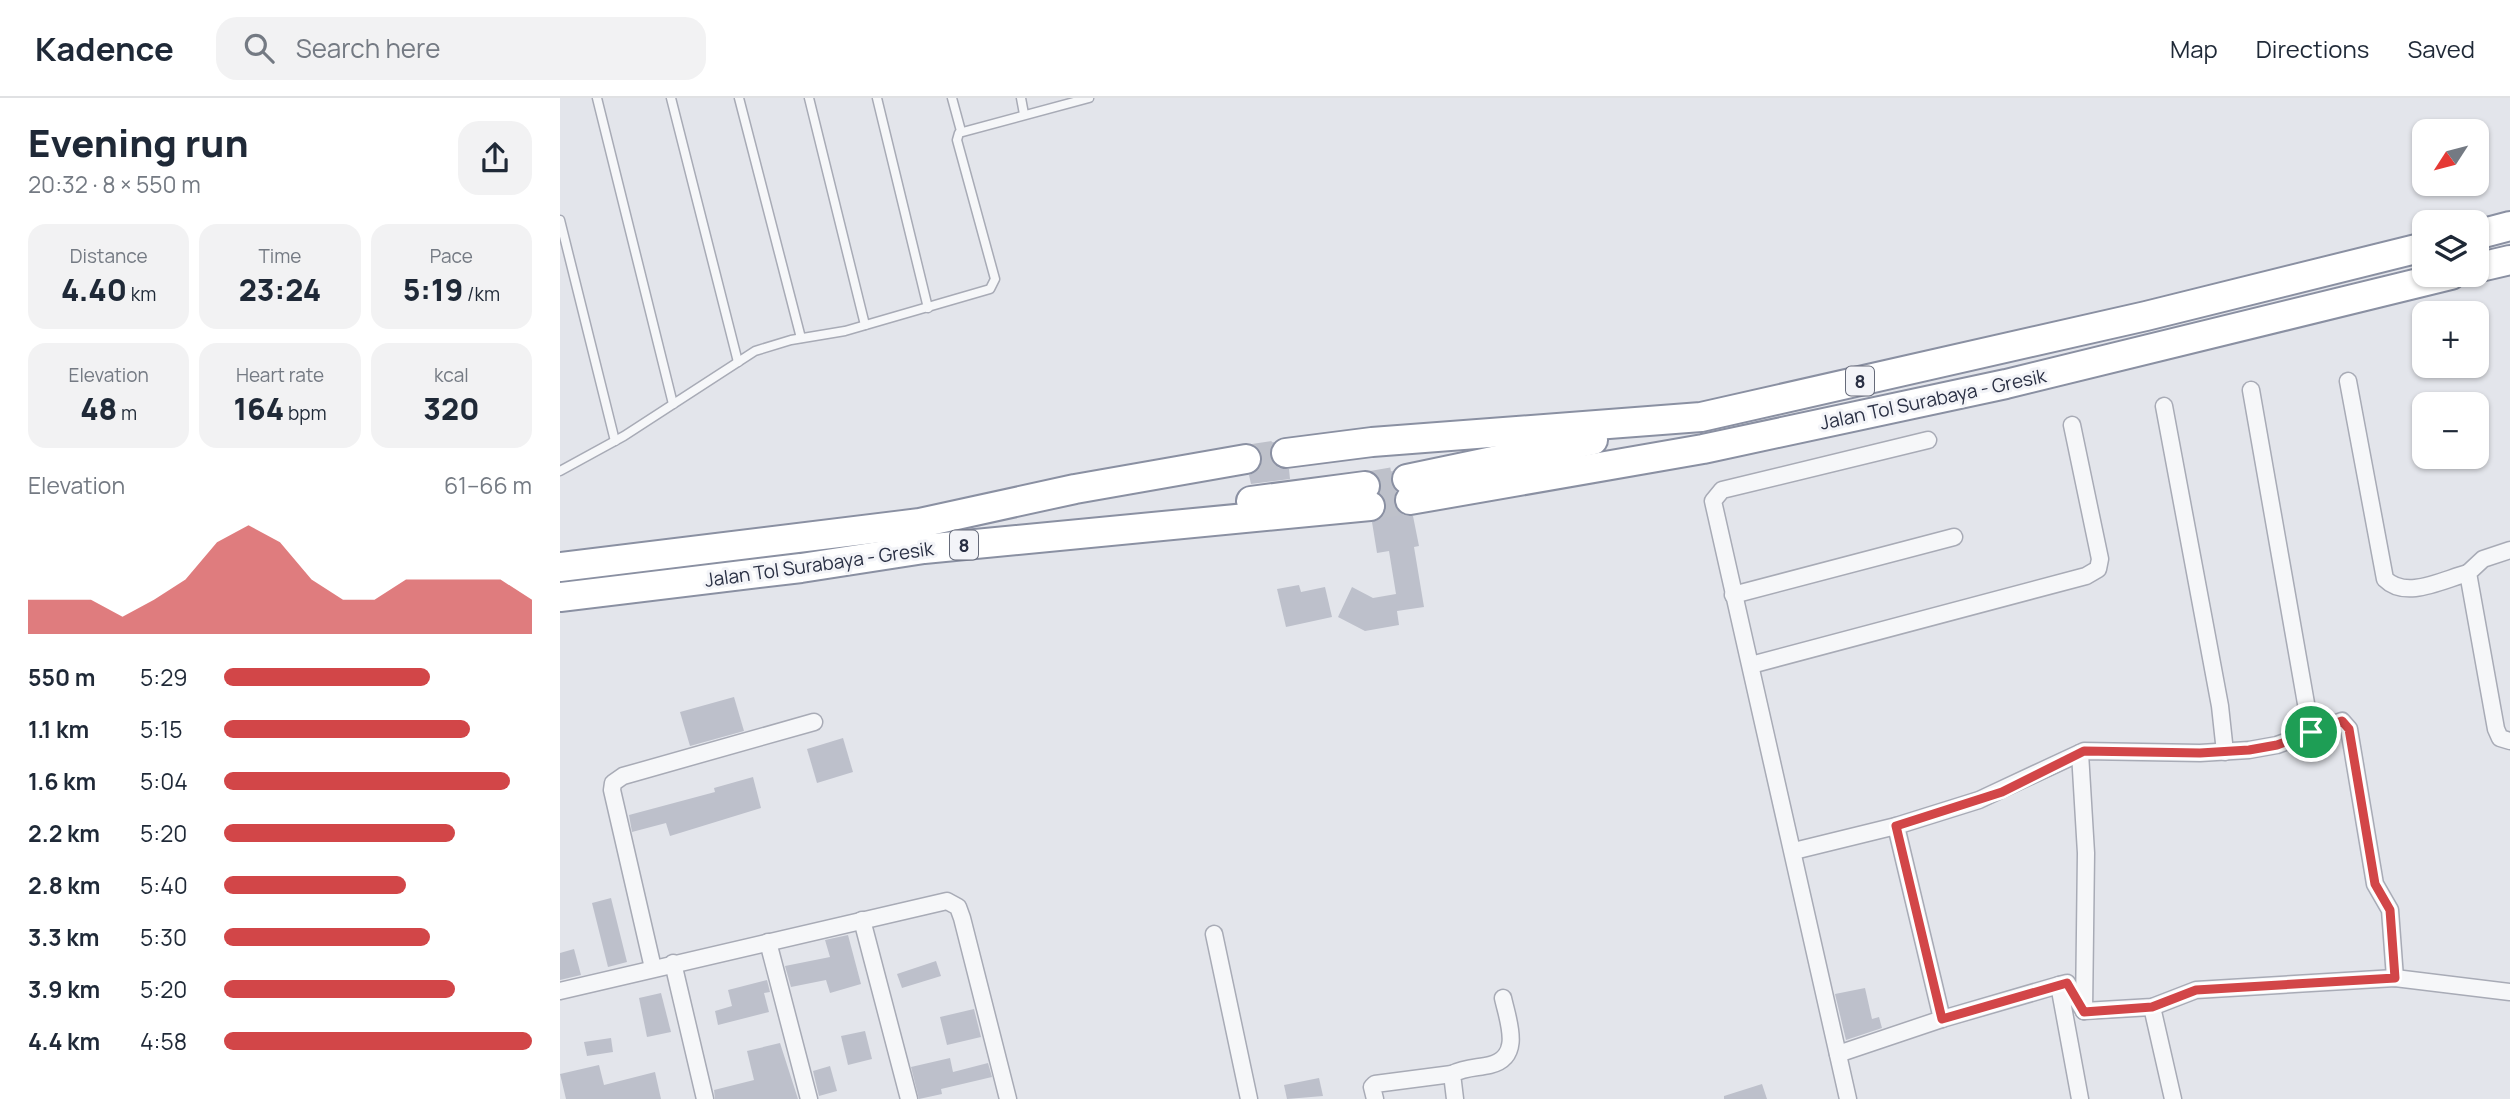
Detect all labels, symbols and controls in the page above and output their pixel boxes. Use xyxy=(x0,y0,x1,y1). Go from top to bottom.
search box xyxy=(216,17,706,80)
text: Kadence xyxy=(35,26,174,71)
icon: search xyxy=(240,29,278,67)
text: Search here xyxy=(296,30,440,66)
text: Map xyxy=(2170,32,2218,65)
text: Directions xyxy=(2256,32,2369,65)
text: Saved xyxy=(2407,32,2475,65)
text: Evening run xyxy=(28,116,249,168)
north arrow xyxy=(2412,119,2488,196)
map controls xyxy=(2412,119,2489,469)
button: share xyxy=(458,121,532,195)
text: 20:32 · 8 × 550 m xyxy=(28,168,201,200)
button: layers xyxy=(2412,210,2489,287)
text: Distance xyxy=(70,243,148,269)
text: Time xyxy=(259,243,301,269)
text: Pace xyxy=(430,243,473,269)
text: 4.40 xyxy=(61,269,127,310)
text: 23:24 xyxy=(239,269,321,310)
text: 5:19 xyxy=(403,269,463,310)
text: km xyxy=(127,281,156,307)
text: /km xyxy=(463,281,500,307)
button: + xyxy=(2412,301,2489,378)
text: Elevation xyxy=(69,362,149,388)
text: Heart rate xyxy=(236,362,324,388)
text: kcal xyxy=(434,362,469,388)
street label: Jalan Tol Surabaya - Gresik xyxy=(1817,362,2049,436)
road number: 8 xyxy=(1846,366,1874,396)
text: 48 xyxy=(80,388,117,429)
text: 164 xyxy=(233,388,284,429)
text: 320 xyxy=(423,388,479,429)
button: − xyxy=(2412,392,2489,469)
text: m xyxy=(117,400,137,426)
text: bpm xyxy=(284,400,327,426)
text: Elevation xyxy=(28,469,125,501)
text: 61–66 m xyxy=(444,469,532,501)
road number: 8 xyxy=(950,530,978,560)
street label: Jalan Tol Surabaya - Gresik xyxy=(703,535,936,593)
text: 550 m xyxy=(28,661,95,693)
text: 5:29 xyxy=(140,661,188,693)
pin xyxy=(2281,702,2341,762)
text: 1.1 km xyxy=(28,713,89,745)
text: 5:15 xyxy=(140,713,182,745)
icon: arrive xyxy=(2292,713,2330,751)
text: 1.6 km xyxy=(28,765,96,797)
text: 5:04 xyxy=(140,765,188,797)
text: 2.2 km xyxy=(28,817,100,849)
text: 5:20 xyxy=(140,817,187,849)
text: 2.8 km xyxy=(28,869,100,901)
text: 5:40 xyxy=(140,869,188,901)
text: 3.3 km xyxy=(28,921,99,953)
text: 5:30 xyxy=(140,921,187,953)
text: 3.9 km xyxy=(28,973,100,1005)
text: 5:20 xyxy=(140,973,187,1005)
text: 4.4 km xyxy=(28,1025,100,1057)
text: 4:58 xyxy=(140,1025,187,1057)

